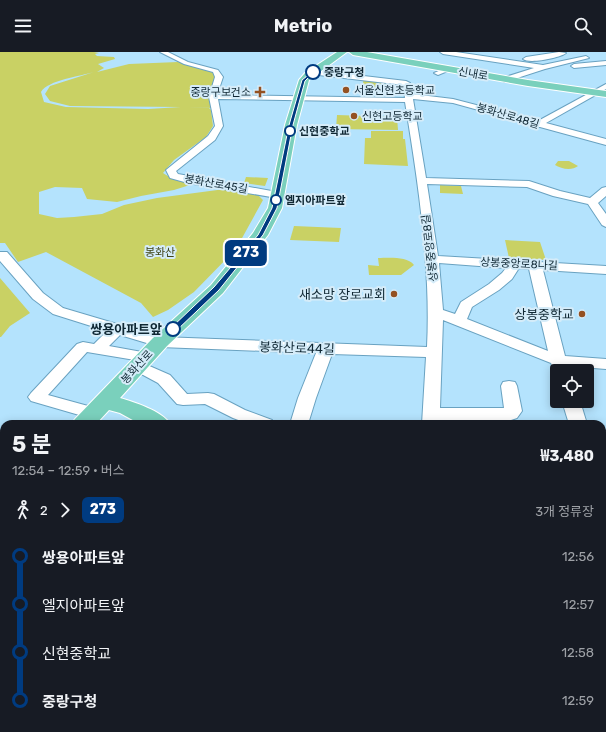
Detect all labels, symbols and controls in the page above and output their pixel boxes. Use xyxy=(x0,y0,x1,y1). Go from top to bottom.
icon: menu xyxy=(12,15,34,37)
text: Metrio xyxy=(274,15,332,37)
icon: search xyxy=(572,15,594,37)
marker: 중랑구청 xyxy=(305,64,321,80)
street label: 신내로 xyxy=(457,65,489,83)
place label: 중랑구청 xyxy=(324,66,364,79)
place label: 서울신현초등학교 xyxy=(354,84,435,97)
marker: 서울신현초등학교 xyxy=(341,85,351,95)
place label: 중랑구보건소 xyxy=(190,86,251,99)
marker: 중랑구보건소 xyxy=(254,86,266,98)
street label: 봉화산로48길 xyxy=(475,101,541,131)
place label: 신현고등학교 xyxy=(362,110,423,123)
marker: 신현고등학교 xyxy=(349,111,359,121)
marker: 신현중학교 xyxy=(284,125,296,137)
place label: 신현중학교 xyxy=(299,125,350,138)
street label: 봉화산로45길 xyxy=(183,172,249,196)
marker: 엘지아파트앞 xyxy=(270,194,282,206)
place label: 엘지아파트앞 xyxy=(285,194,346,207)
street label: 상봉중앙로8길 xyxy=(419,214,441,282)
line badge: 273 xyxy=(223,240,269,266)
text: 273 xyxy=(233,244,259,261)
park label: 봉화산 xyxy=(145,246,175,259)
street label: 상봉중앙로8나길 xyxy=(480,255,558,273)
place label: 새소망 장로교회 xyxy=(299,287,386,302)
marker: 새소망 장로교회 xyxy=(389,289,399,299)
place label: 상봉중학교 xyxy=(514,307,574,322)
marker: 상봉중학교 xyxy=(577,309,587,319)
marker: 쌍용아파트앞 xyxy=(165,321,181,337)
place label: 쌍용아파트앞 xyxy=(90,322,162,337)
street label: 봉화산로44길 xyxy=(259,339,335,357)
street label: 봉화산로 xyxy=(119,348,155,386)
map controls xyxy=(550,364,594,408)
button: locate xyxy=(550,364,594,408)
text: 5 분 xyxy=(12,431,51,458)
text: ₩3,480 xyxy=(541,447,594,465)
text: 12:54 – 12:59 · 버스 xyxy=(12,463,125,478)
icon: walk xyxy=(12,499,34,521)
icon: forward xyxy=(54,499,76,521)
text: 273 xyxy=(90,501,116,518)
text: 2 xyxy=(40,503,48,518)
text: 3개 정류장 xyxy=(535,504,594,519)
text: 쌍용아파트앞 xyxy=(42,549,125,567)
text: 12:56 xyxy=(562,549,594,564)
text: 엘지아파트앞 xyxy=(42,597,125,615)
text: 12:57 xyxy=(563,597,594,612)
text: 신현중학교 xyxy=(42,645,111,663)
text: 12:58 xyxy=(561,645,594,660)
text: 중랑구청 xyxy=(42,693,97,711)
text: 12:59 xyxy=(562,693,594,708)

